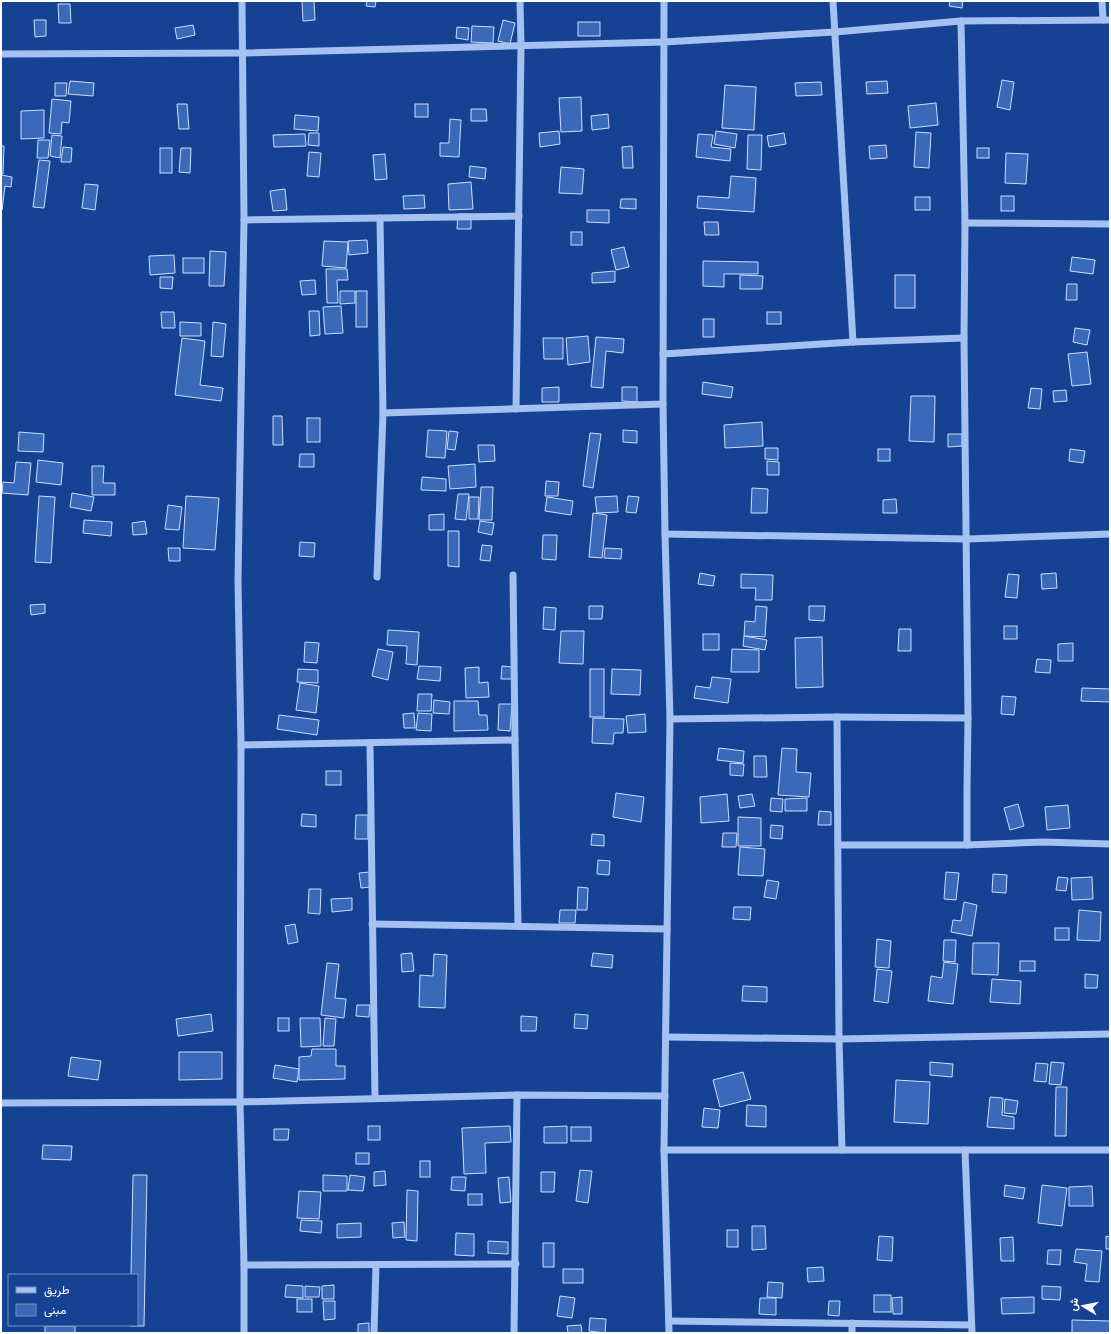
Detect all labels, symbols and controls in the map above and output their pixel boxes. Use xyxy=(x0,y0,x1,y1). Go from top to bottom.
legend xyxy=(8,1274,138,1326)
text: طريق xyxy=(44,1282,70,1298)
north arrow xyxy=(1063,1286,1103,1326)
text: ش xyxy=(1065,1297,1082,1312)
text: مبنى xyxy=(44,1302,66,1318)

